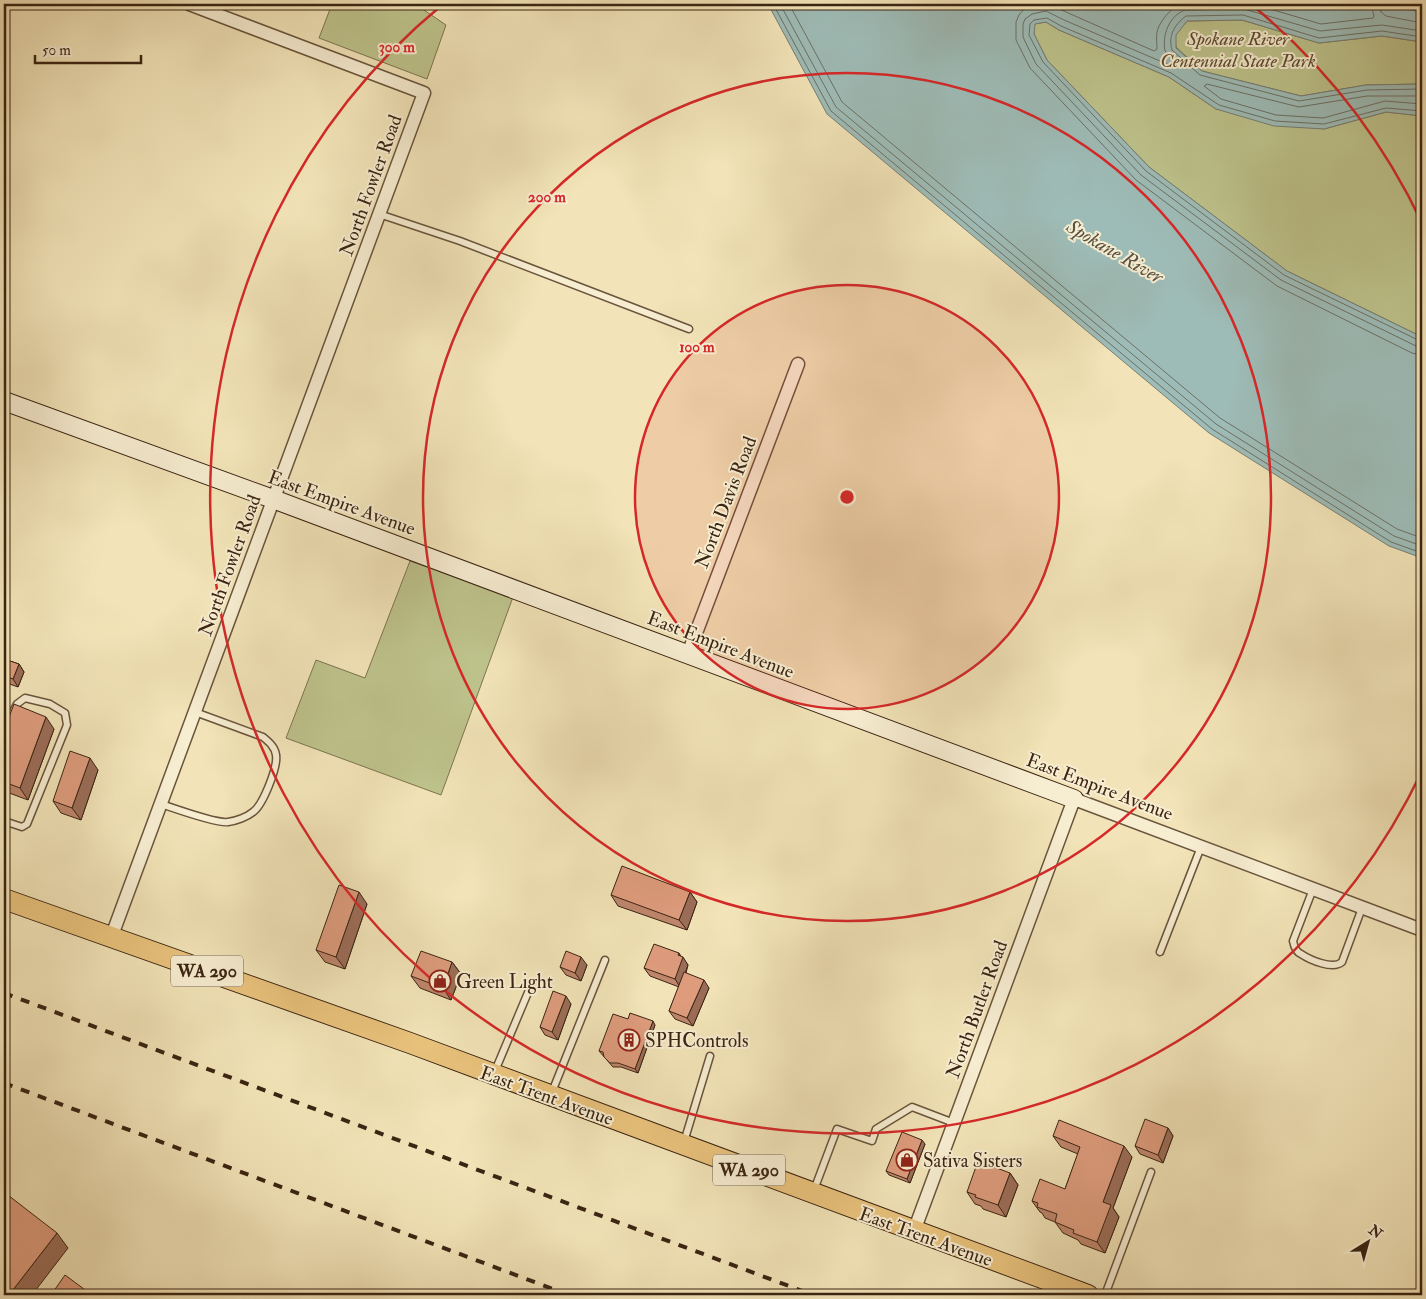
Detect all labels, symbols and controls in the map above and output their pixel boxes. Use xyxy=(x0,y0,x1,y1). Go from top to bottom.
park label: Spokane River Centennial State Park xyxy=(1160,27,1316,73)
scale bar xyxy=(35,32,141,64)
text: 300 m xyxy=(379,38,415,57)
text: 50 m xyxy=(42,41,71,60)
street label: North Fowler Road xyxy=(334,111,408,259)
text: 200 m xyxy=(528,188,566,207)
water label: Spokane River xyxy=(1061,213,1169,290)
text: 100 m xyxy=(679,338,715,357)
street label: North Davis Road xyxy=(690,432,762,572)
street label: East Empire Avenue xyxy=(264,465,419,542)
centre of rings xyxy=(838,488,856,506)
street label: North Fowler Road xyxy=(193,491,267,639)
street label: East Empire Avenue xyxy=(644,606,797,685)
street label: East Empire Avenue xyxy=(1023,748,1176,827)
street label: North Butler Road xyxy=(941,937,1013,1082)
road number: WA 290 xyxy=(171,956,243,986)
shop icon: Green Light xyxy=(428,969,452,993)
place label: Green Light xyxy=(456,970,553,994)
building icon: SPHControls xyxy=(617,1028,641,1052)
place label: SPHControls xyxy=(645,1029,749,1053)
street label: East Trent Avenue xyxy=(477,1061,617,1131)
shop icon: Sativa Sisters xyxy=(895,1148,919,1172)
place label: Sativa Sisters xyxy=(923,1149,1022,1173)
road number: WA 290 xyxy=(713,1154,785,1186)
street label: East Trent Avenue xyxy=(856,1202,996,1272)
north arrow xyxy=(1344,1216,1394,1266)
text: N xyxy=(1365,1221,1386,1243)

